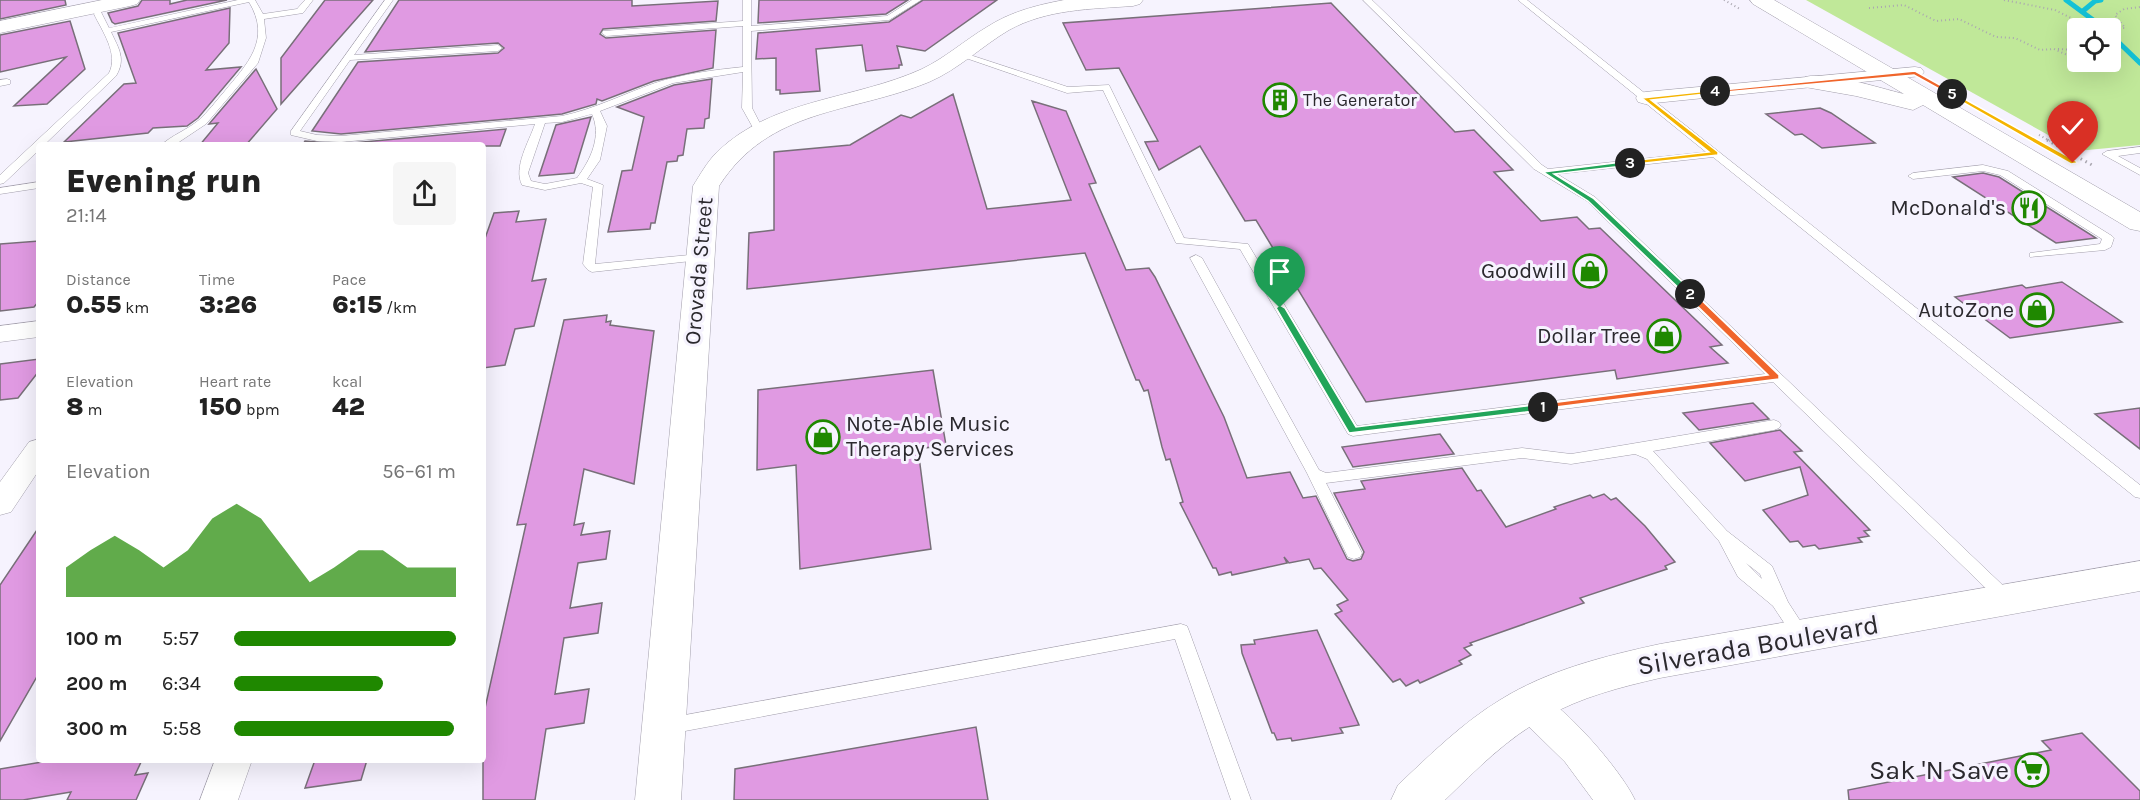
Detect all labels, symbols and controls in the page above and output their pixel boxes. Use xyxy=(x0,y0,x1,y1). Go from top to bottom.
map controls xyxy=(2067,18,2121,72)
button: locate xyxy=(2067,18,2121,72)
pin: 4 xyxy=(1700,76,1730,106)
pin: 5 xyxy=(1937,79,1967,109)
text: 4 xyxy=(1710,81,1720,100)
building icon: The Generator xyxy=(1262,82,1298,118)
text: 5 xyxy=(1947,84,1957,103)
place label: The Generator xyxy=(1303,89,1417,111)
pin xyxy=(2047,101,2098,163)
icon: check xyxy=(2056,110,2089,143)
pin: 3 xyxy=(1615,148,1645,178)
text: 3 xyxy=(1625,153,1635,172)
text: Evening run xyxy=(66,162,262,200)
button: share xyxy=(393,162,456,225)
restaurant icon: McDonald's xyxy=(2011,190,2047,226)
place label: McDonald's xyxy=(1890,195,2006,221)
street label: Orovada Street xyxy=(680,196,718,346)
text: 21:14 xyxy=(66,204,107,227)
pin xyxy=(1254,246,1305,308)
shop icon: Goodwill xyxy=(1572,253,1608,289)
icon: arrive xyxy=(1263,255,1296,288)
place label: Goodwill xyxy=(1481,258,1567,284)
text: Distance xyxy=(66,270,131,289)
text: Time xyxy=(199,270,235,289)
text: Pace xyxy=(332,270,366,289)
pin: 2 xyxy=(1675,279,1705,309)
text: 2 xyxy=(1685,284,1695,303)
text: 0.55 xyxy=(66,289,121,320)
text: 3:26 xyxy=(199,289,257,320)
text: 6:15 xyxy=(332,289,382,320)
shop icon: AutoZone xyxy=(2019,292,2055,328)
place label: AutoZone xyxy=(1918,297,2014,323)
text: km xyxy=(121,298,149,317)
text: /km xyxy=(382,298,417,317)
shop icon: Dollar Tree xyxy=(1646,318,1682,354)
place label: Dollar Tree xyxy=(1537,323,1641,349)
text: Elevation xyxy=(66,372,134,391)
text: Heart rate xyxy=(199,372,271,391)
text: kcal xyxy=(332,372,363,391)
text: 8 xyxy=(66,391,84,422)
text: 150 xyxy=(199,391,242,422)
text: 42 xyxy=(332,391,365,422)
pin: 1 xyxy=(1528,392,1558,422)
text: 1 xyxy=(1540,397,1546,416)
text: m xyxy=(84,400,102,419)
text: bpm xyxy=(242,400,280,419)
place label: Note-Able Music Therapy Services xyxy=(846,411,1014,462)
shop icon: Note-Able Music Therapy Services xyxy=(805,419,841,455)
text: Elevation xyxy=(66,460,151,483)
text: 56–61 m xyxy=(382,460,456,483)
street label: Silverada Boulevard xyxy=(1635,608,1881,682)
text: 100 m xyxy=(66,627,122,650)
text: 5:57 xyxy=(162,627,199,650)
text: 200 m xyxy=(66,672,127,695)
text: 6:34 xyxy=(162,672,201,695)
text: 300 m xyxy=(66,717,128,740)
text: 5:58 xyxy=(162,717,201,740)
supermarket icon: Sak 'N Save xyxy=(2014,752,2050,788)
place label: Sak 'N Save xyxy=(1869,754,2009,786)

